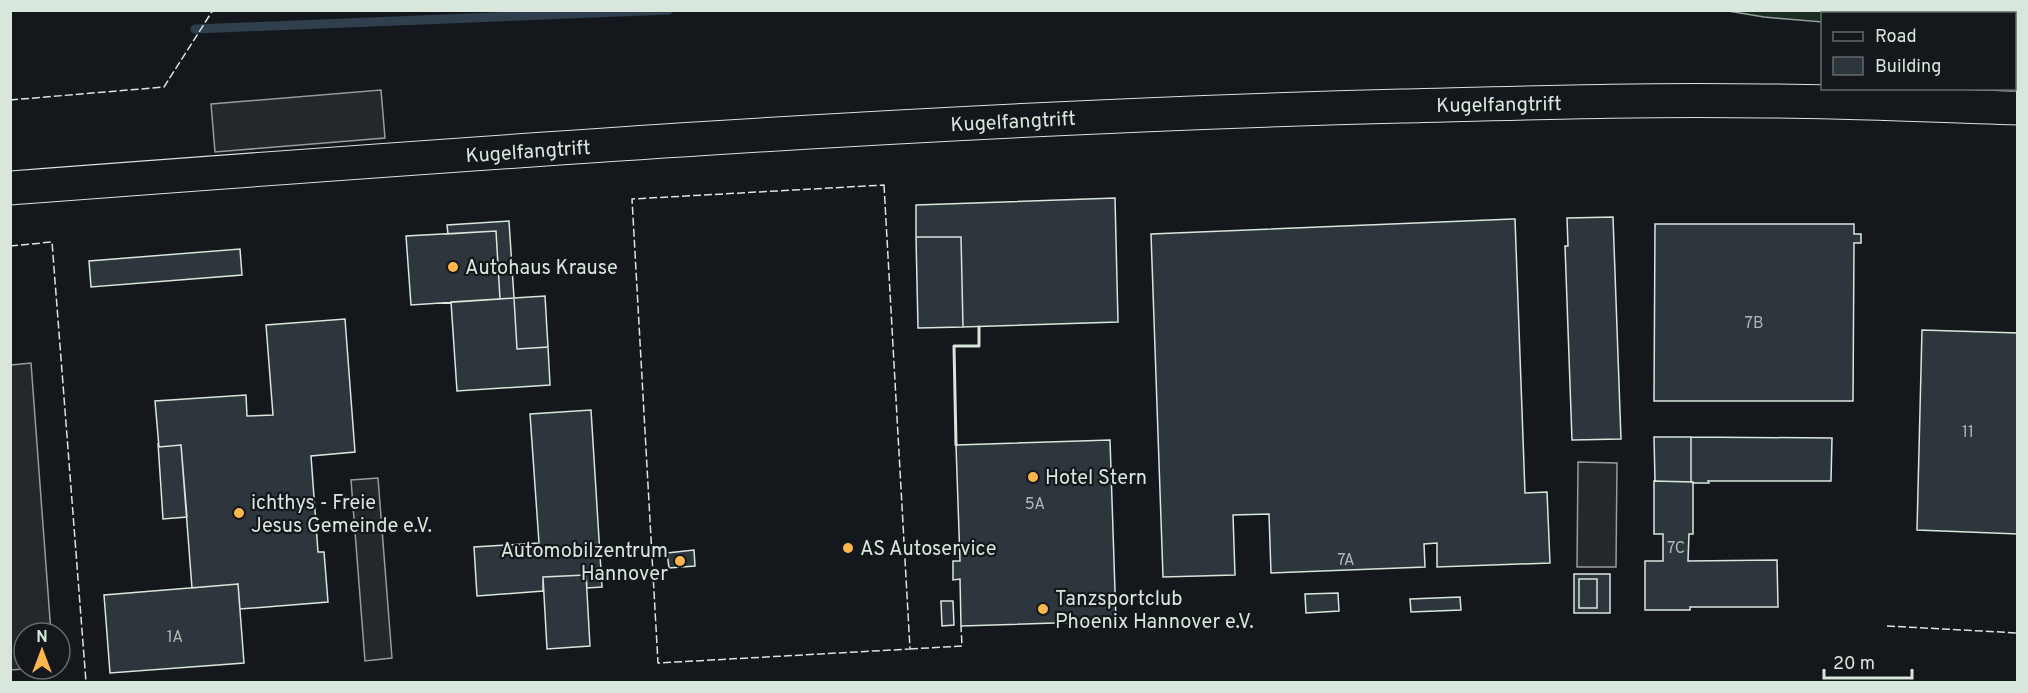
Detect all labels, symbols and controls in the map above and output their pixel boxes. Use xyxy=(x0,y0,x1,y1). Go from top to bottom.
legend xyxy=(1821,12,2016,90)
text: Road xyxy=(1875,26,1917,49)
text: Building xyxy=(1875,56,1941,79)
street label: Kugelfangtrift xyxy=(1436,92,1562,120)
street label: Kugelfangtrift xyxy=(950,107,1076,139)
street label: Kugelfangtrift xyxy=(465,136,592,170)
place label: Autohaus Krause xyxy=(465,256,618,282)
marker: Autohaus Krause xyxy=(446,260,460,274)
house number: 7B xyxy=(1745,314,1763,334)
house number: 11 xyxy=(1962,423,1974,443)
place label: Hotel Stern xyxy=(1045,466,1147,492)
marker: Hotel Stern xyxy=(1026,470,1040,484)
place label: ichthys - Freie Jesus Gemeinde e.V. xyxy=(251,491,432,540)
house number: 5A xyxy=(1025,495,1045,515)
marker: ichthys - Freie Jesus Gemeinde e.V. xyxy=(232,506,246,520)
place label: AS Autoservice xyxy=(860,537,996,563)
place label: Automobilzentrum Hannover xyxy=(500,539,668,588)
house number: 7C xyxy=(1667,539,1685,559)
marker: AS Autoservice xyxy=(841,541,855,555)
house number: 7A xyxy=(1337,551,1355,571)
marker: Automobilzentrum Hannover xyxy=(673,554,687,568)
place label: Tanzsportclub Phoenix Hannover e.V. xyxy=(1055,587,1254,636)
marker: Tanzsportclub Phoenix Hannover e.V. xyxy=(1036,602,1050,616)
north arrow xyxy=(12,621,72,681)
text: N xyxy=(36,628,48,648)
house number: 1A xyxy=(167,628,183,648)
scale bar xyxy=(1824,642,1912,680)
text: 20 m xyxy=(1833,653,1875,676)

